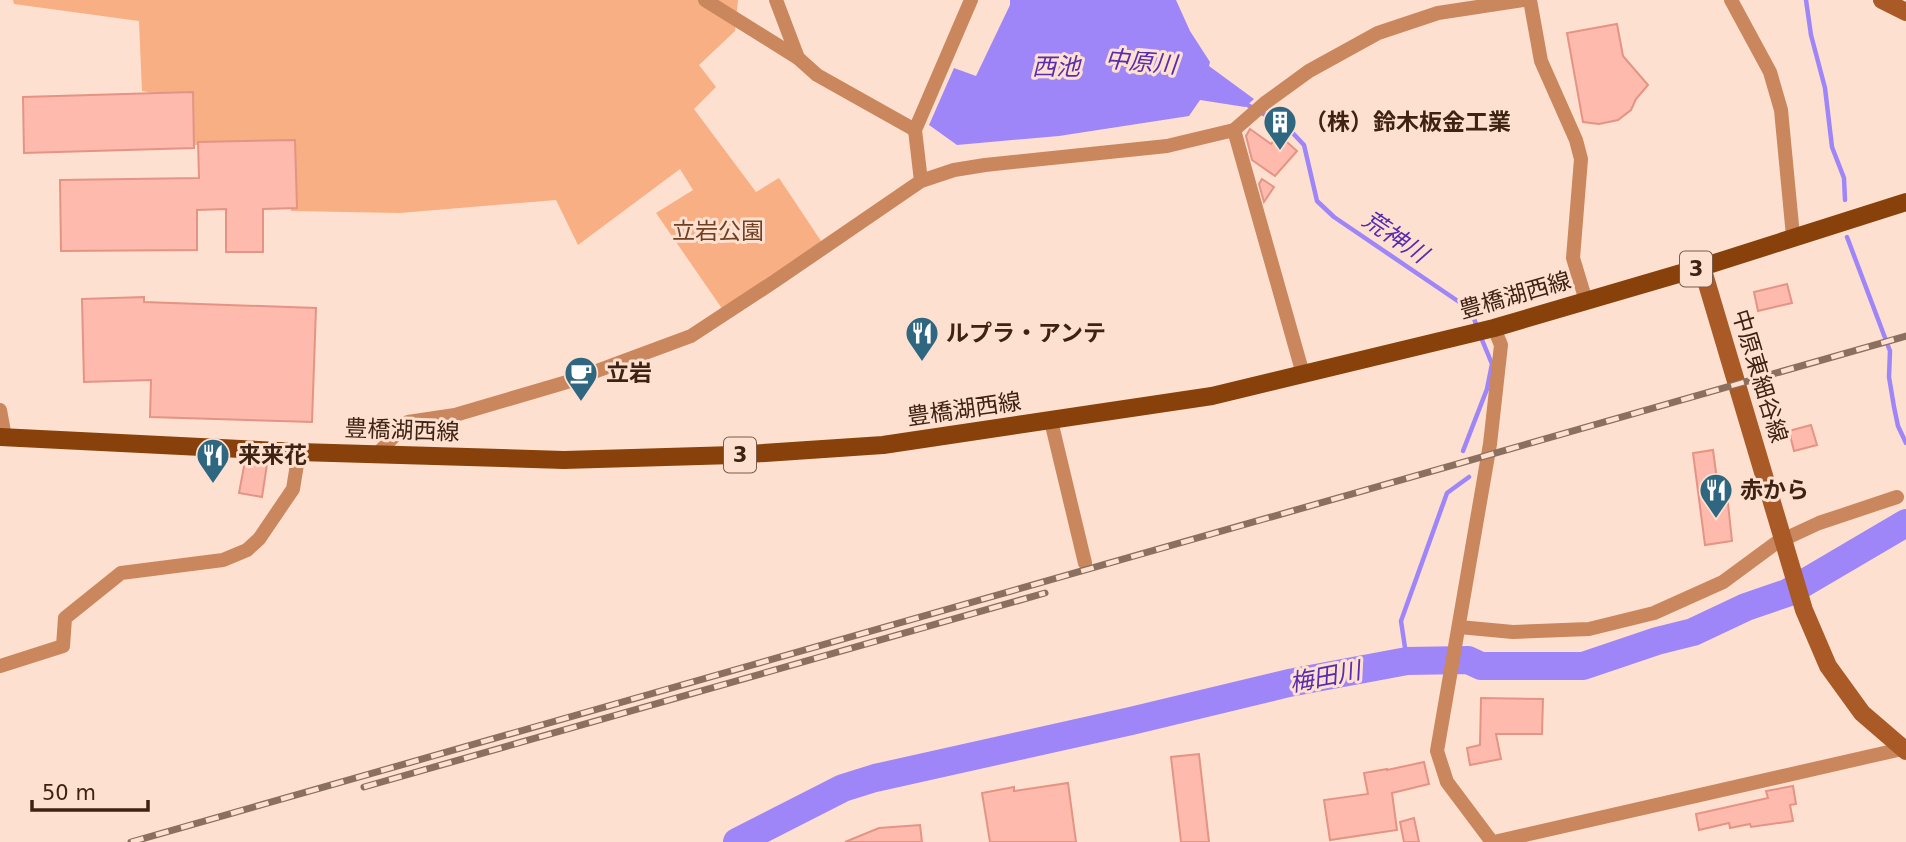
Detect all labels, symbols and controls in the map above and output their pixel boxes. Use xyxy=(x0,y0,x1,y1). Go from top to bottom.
water label: 中原川 xyxy=(1104,45,1181,79)
water label: 西池 xyxy=(1032,53,1082,81)
building icon: （株）鈴木板金工業 xyxy=(1261,103,1299,152)
place label: （株）鈴木板金工業 xyxy=(1304,109,1511,135)
water label: 荒神川 xyxy=(1357,205,1435,270)
park label: 立岩公園 xyxy=(672,218,764,244)
road number: 3 xyxy=(1680,252,1712,286)
street label: 豊橋湖西線 xyxy=(1456,267,1574,323)
street label: 中原東細谷線 xyxy=(1727,306,1793,446)
restaurant icon: ルプラ・アンテ xyxy=(903,314,941,363)
place label: ルプラ・アンテ xyxy=(946,320,1106,346)
cafe icon: 立岩 xyxy=(562,354,600,403)
place label: 立岩 xyxy=(606,360,652,386)
street label: 豊橋湖西線 xyxy=(905,388,1023,430)
street label: 豊橋湖西線 xyxy=(344,415,460,445)
restaurant icon: 来来花 xyxy=(194,436,232,485)
road number: 3 xyxy=(724,438,756,472)
place label: 来来花 xyxy=(238,442,307,468)
restaurant icon: 赤から xyxy=(1697,471,1735,520)
place label: 赤から xyxy=(1740,477,1809,503)
water label: 梅田川 xyxy=(1287,656,1366,698)
scale bar xyxy=(32,768,147,812)
text: 50 m xyxy=(42,781,96,805)

